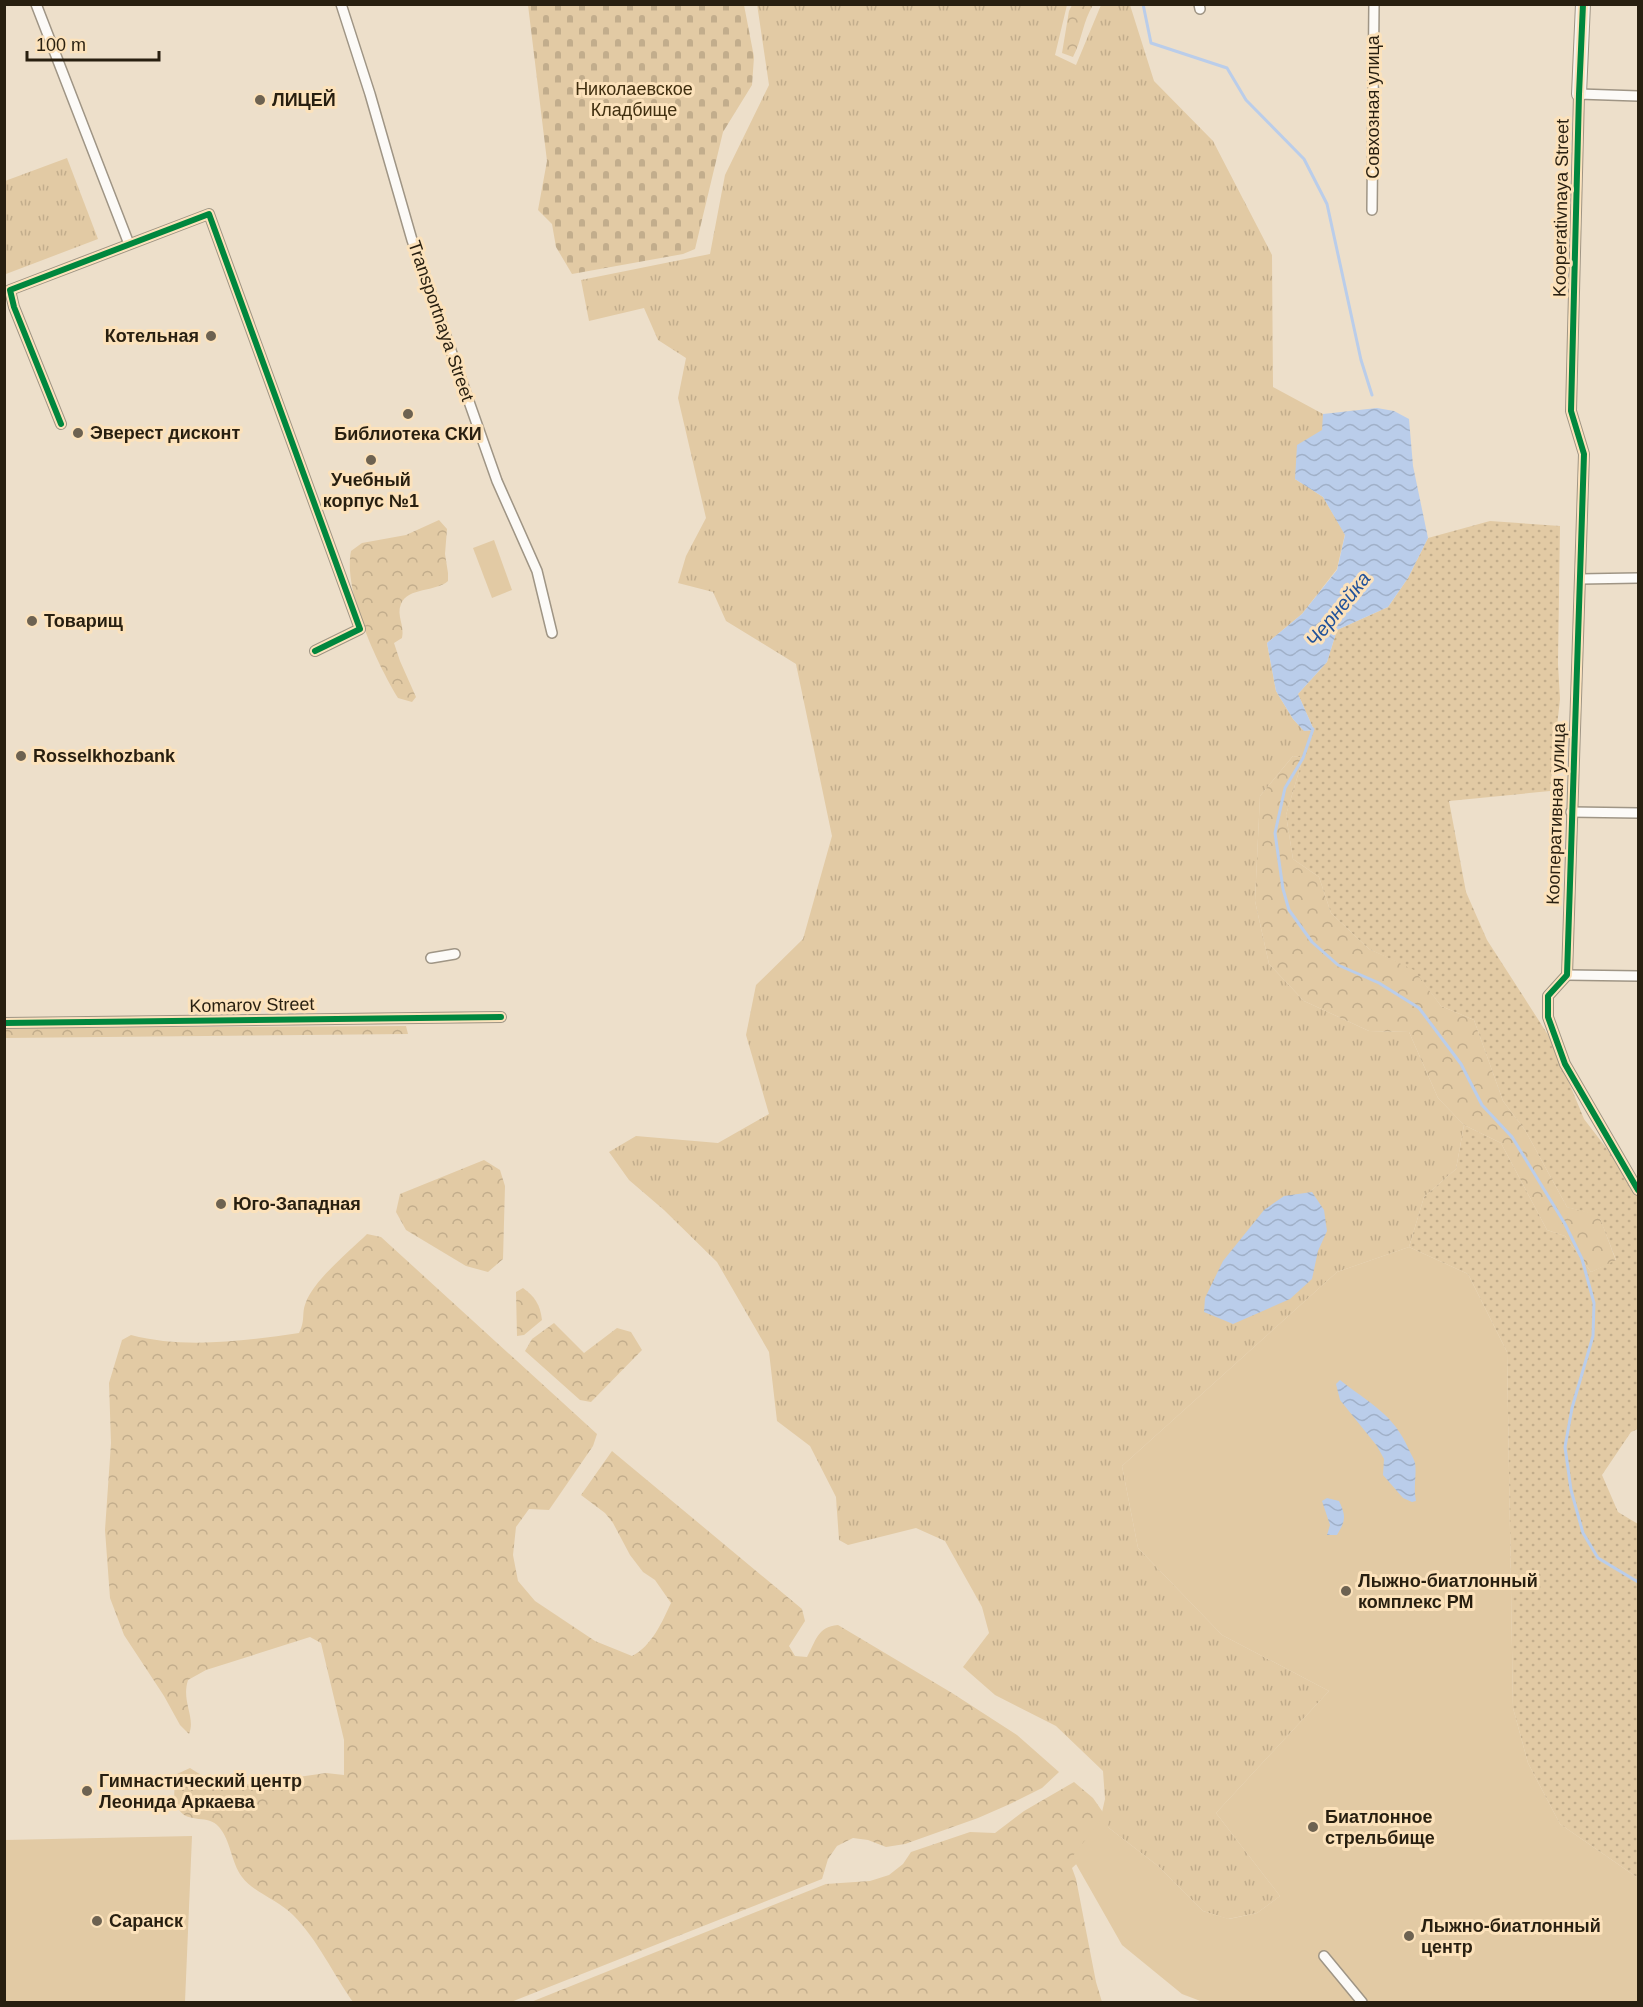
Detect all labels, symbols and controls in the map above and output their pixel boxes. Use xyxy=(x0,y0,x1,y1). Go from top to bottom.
scale bar xyxy=(27,24,159,62)
street label: Совхозная улица xyxy=(1363,34,1383,179)
text: 100 m xyxy=(36,35,86,55)
park label: Николаевское Кладбище xyxy=(575,79,693,120)
place label: ЛИЦЕЙ xyxy=(272,89,336,110)
marker: ЛИЦЕЙ xyxy=(253,93,267,107)
street label: Kooperativnaya Street xyxy=(1549,119,1573,297)
street label: Transportnaya Street xyxy=(404,238,478,404)
place label: Котельная xyxy=(105,326,199,346)
marker: Котельная xyxy=(204,329,218,343)
marker: Библиотека СКИ xyxy=(401,407,415,421)
place label: Эверест дисконт xyxy=(90,423,240,443)
place label: Библиотека СКИ xyxy=(334,424,482,444)
marker: Эверест дисконт xyxy=(71,426,85,440)
marker: Учебный корпус №1 xyxy=(364,453,378,467)
place label: Учебный корпус №1 xyxy=(323,470,419,511)
water label: Чернейка xyxy=(1301,567,1375,651)
place label: Товарищ xyxy=(44,611,124,631)
marker: Товарищ xyxy=(25,614,39,628)
street label: Кооперативная улица xyxy=(1543,722,1569,905)
place label: Rosselkhozbank xyxy=(33,746,176,766)
marker: Rosselkhozbank xyxy=(14,749,28,763)
street label: Komarov Street xyxy=(189,994,315,1016)
place label: Юго-Западная xyxy=(233,1194,361,1214)
marker: Юго-Западная xyxy=(214,1197,228,1211)
place label: Лыжно-биатлонный комплекс РМ xyxy=(1358,1571,1538,1612)
marker: Лыжно-биатлонный комплекс РМ xyxy=(1339,1584,1353,1598)
place label: Гимнастический центр Леонида Аркаева xyxy=(99,1771,302,1812)
marker: Гимнастический центр Леонида Аркаева xyxy=(80,1784,94,1798)
place label: Биатлонное стрельбище xyxy=(1325,1807,1435,1848)
marker: Биатлонное стрельбище xyxy=(1306,1820,1320,1834)
place label: Саранск xyxy=(109,1911,184,1931)
marker: Саранск xyxy=(90,1914,104,1928)
place label: Лыжно-биатлонный центр xyxy=(1421,1916,1601,1957)
marker: Лыжно-биатлонный центр xyxy=(1402,1929,1416,1943)

